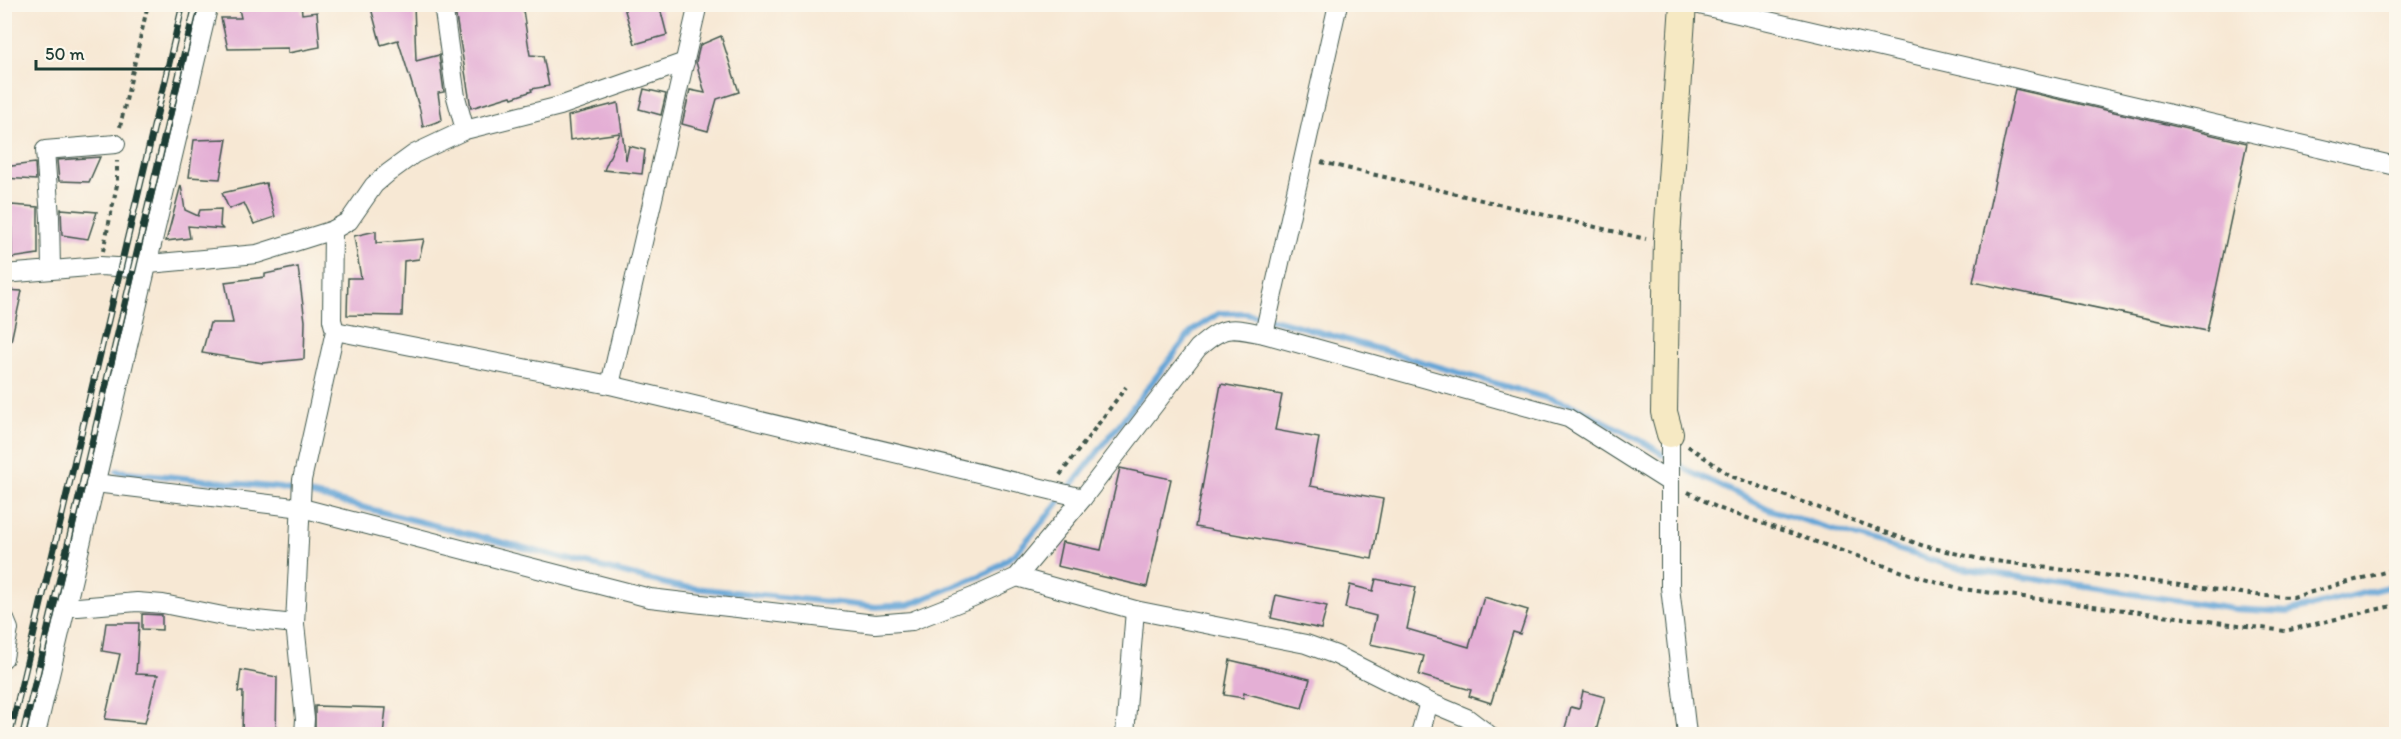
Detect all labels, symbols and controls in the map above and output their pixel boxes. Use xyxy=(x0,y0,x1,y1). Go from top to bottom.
scale bar xyxy=(36,33,180,71)
text: 50 m xyxy=(45,43,85,65)

